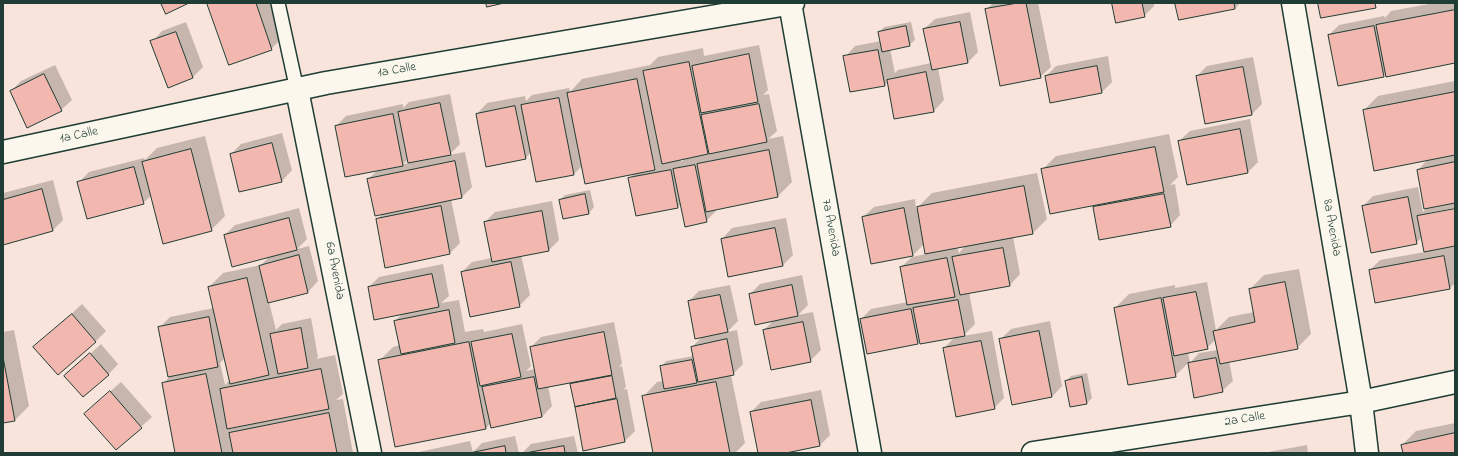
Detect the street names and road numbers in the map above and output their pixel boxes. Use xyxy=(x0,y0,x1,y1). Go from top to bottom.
street label: 1a Calle xyxy=(377,60,417,82)
street label: 1a Calle xyxy=(58,124,100,148)
street label: 7a Avenida xyxy=(817,198,843,258)
street label: 8a Avenida xyxy=(1318,198,1344,258)
street label: 6a Avenida xyxy=(321,241,347,301)
street label: 2a Calle xyxy=(1223,409,1267,431)

